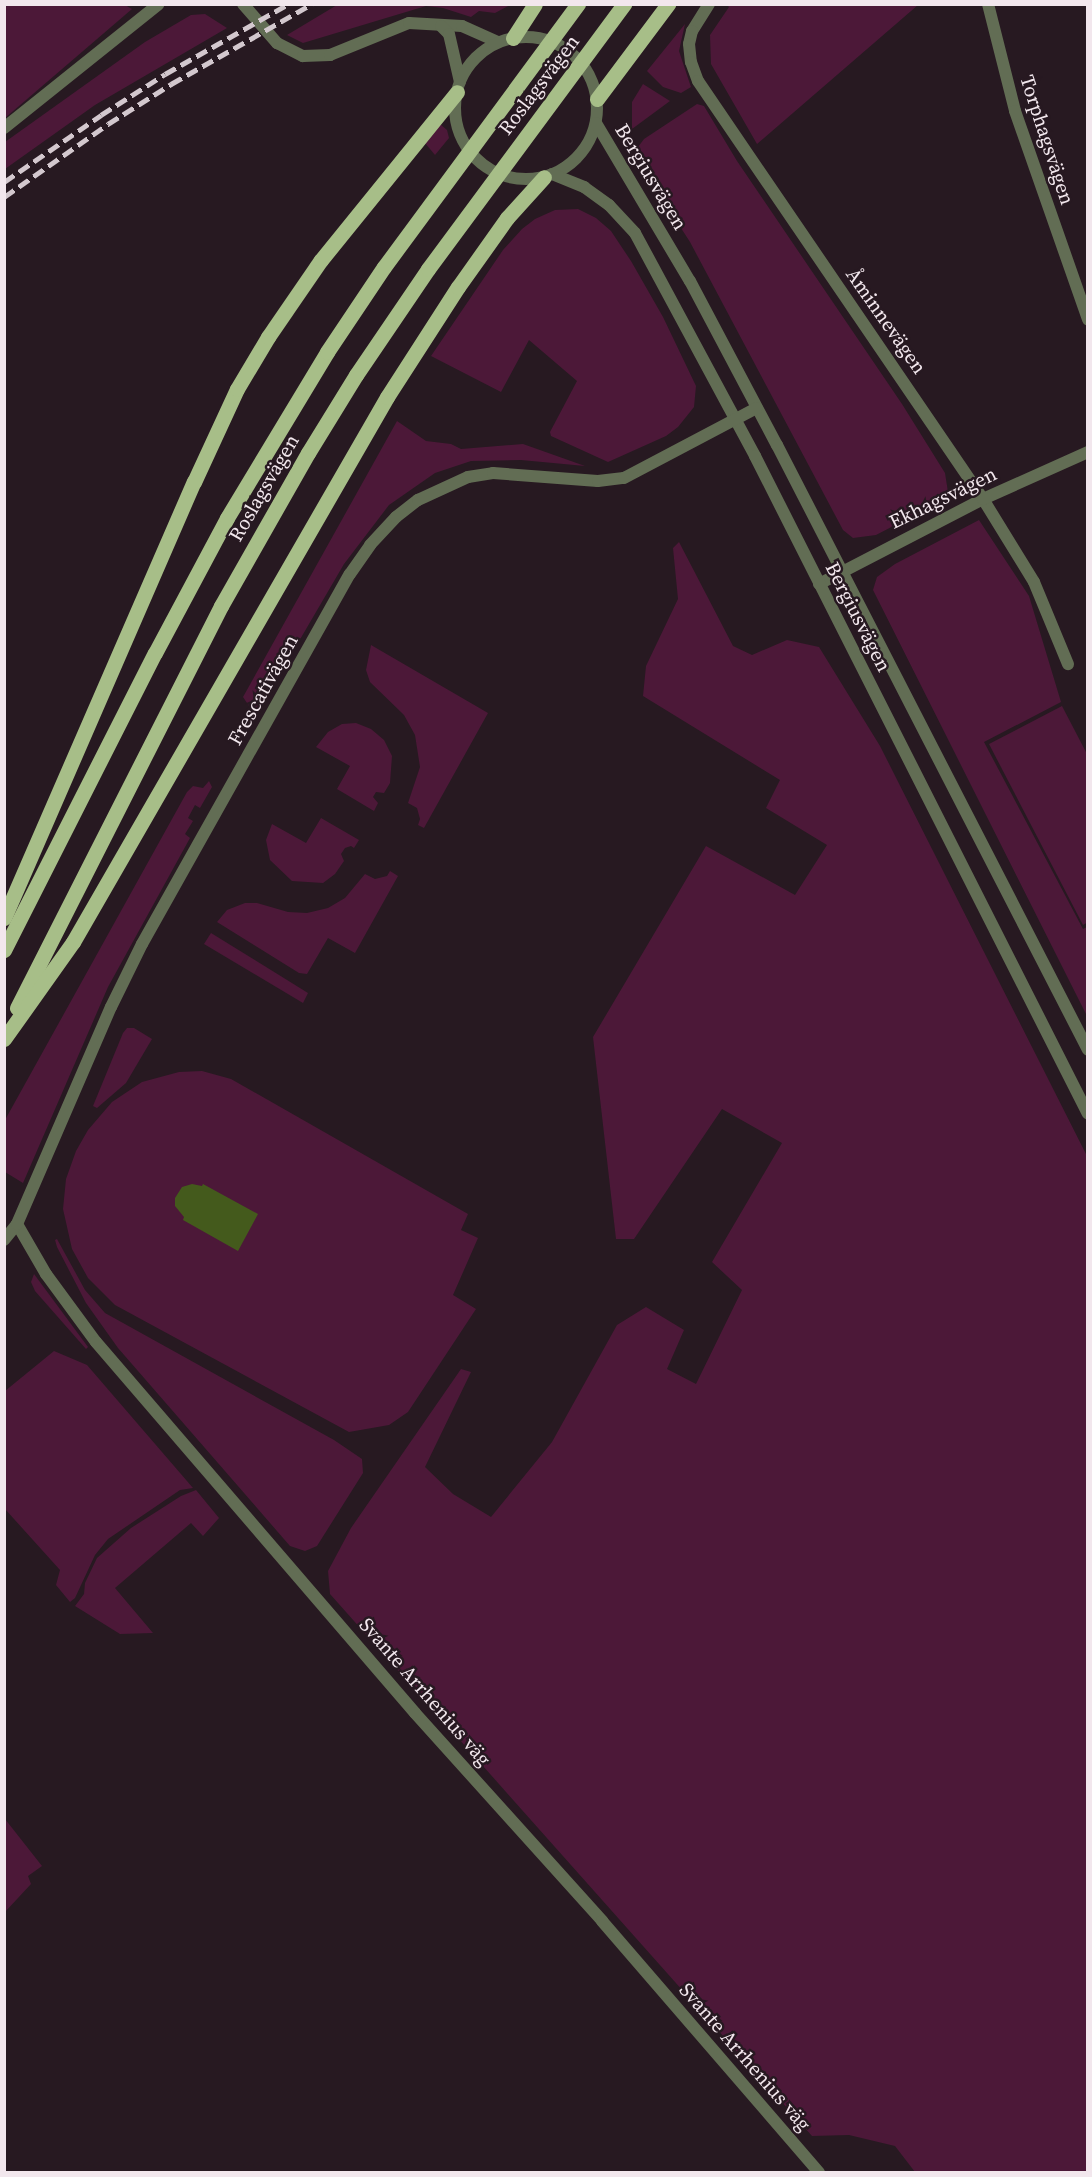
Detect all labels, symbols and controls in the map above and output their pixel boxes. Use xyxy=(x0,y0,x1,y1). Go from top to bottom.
street label: Roslagsvägen xyxy=(494,30,584,140)
street label: Torphagsvägen xyxy=(1015,72,1079,208)
street label: Bergiusvägen xyxy=(610,119,692,235)
street label: Åminnevägen xyxy=(841,263,931,379)
street label: Roslagsvägen xyxy=(224,430,304,546)
street label: Ekhagsvägen xyxy=(885,462,1001,534)
street label: Bergiusvägen xyxy=(820,558,896,676)
street label: Frescativägen xyxy=(223,631,303,749)
street label: Svante Arrhenius väg xyxy=(354,1613,496,1771)
street label: Svante Arrhenius väg xyxy=(674,1978,816,2136)

